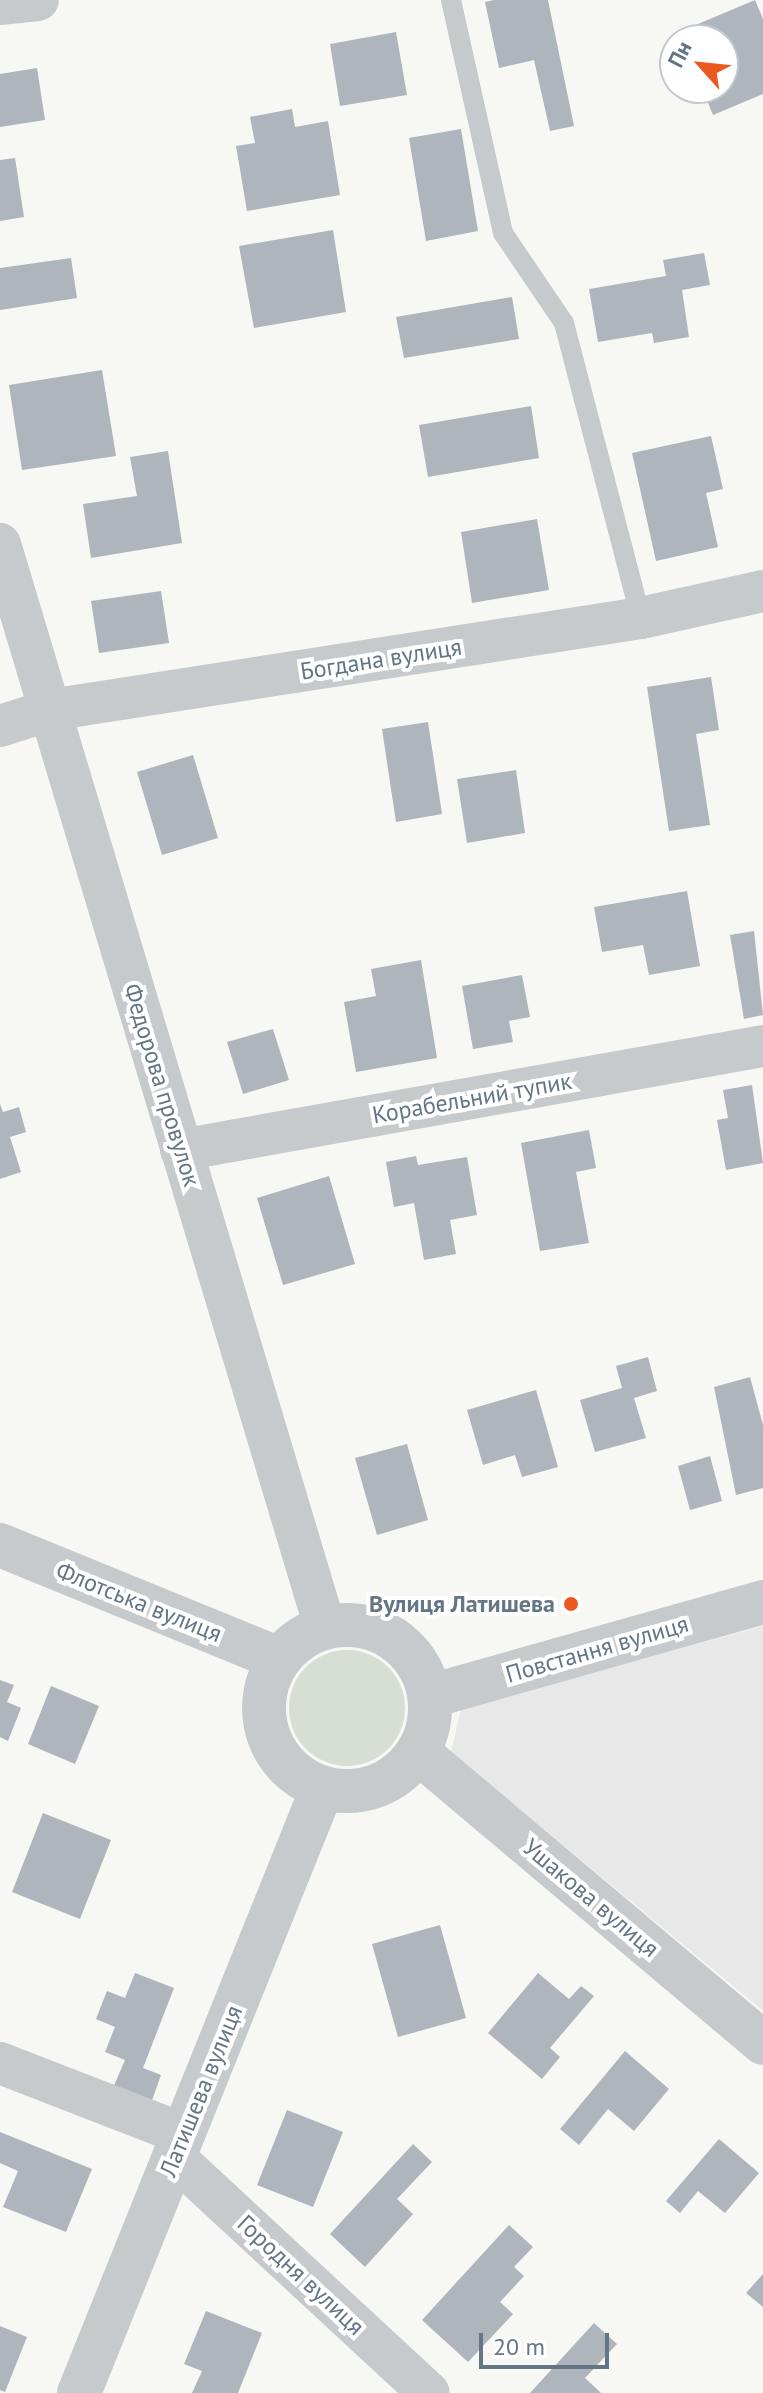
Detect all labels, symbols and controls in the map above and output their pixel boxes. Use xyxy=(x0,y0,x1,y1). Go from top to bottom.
north arrow xyxy=(659,24,739,104)
text: Пн xyxy=(661,36,698,72)
street label: Богдана вулиця xyxy=(298,632,464,686)
street label: Федорова провулок xyxy=(117,980,207,1190)
street label: Корабельний тупик xyxy=(370,1066,574,1130)
street label: Флотська вулиця xyxy=(52,1556,226,1648)
place label: Вулиця Латишева xyxy=(369,1590,555,1618)
marker: Вулиця Латишева xyxy=(562,1595,580,1613)
street label: Повстання вулиця xyxy=(502,1609,692,1689)
street label: Ушакова вулиця xyxy=(517,1833,665,1963)
street label: Латишева вулиця xyxy=(154,2001,248,2181)
street label: Городня вулиця xyxy=(232,2209,370,2341)
scale bar xyxy=(483,2317,613,2367)
text: 20 m xyxy=(493,2331,545,2362)

